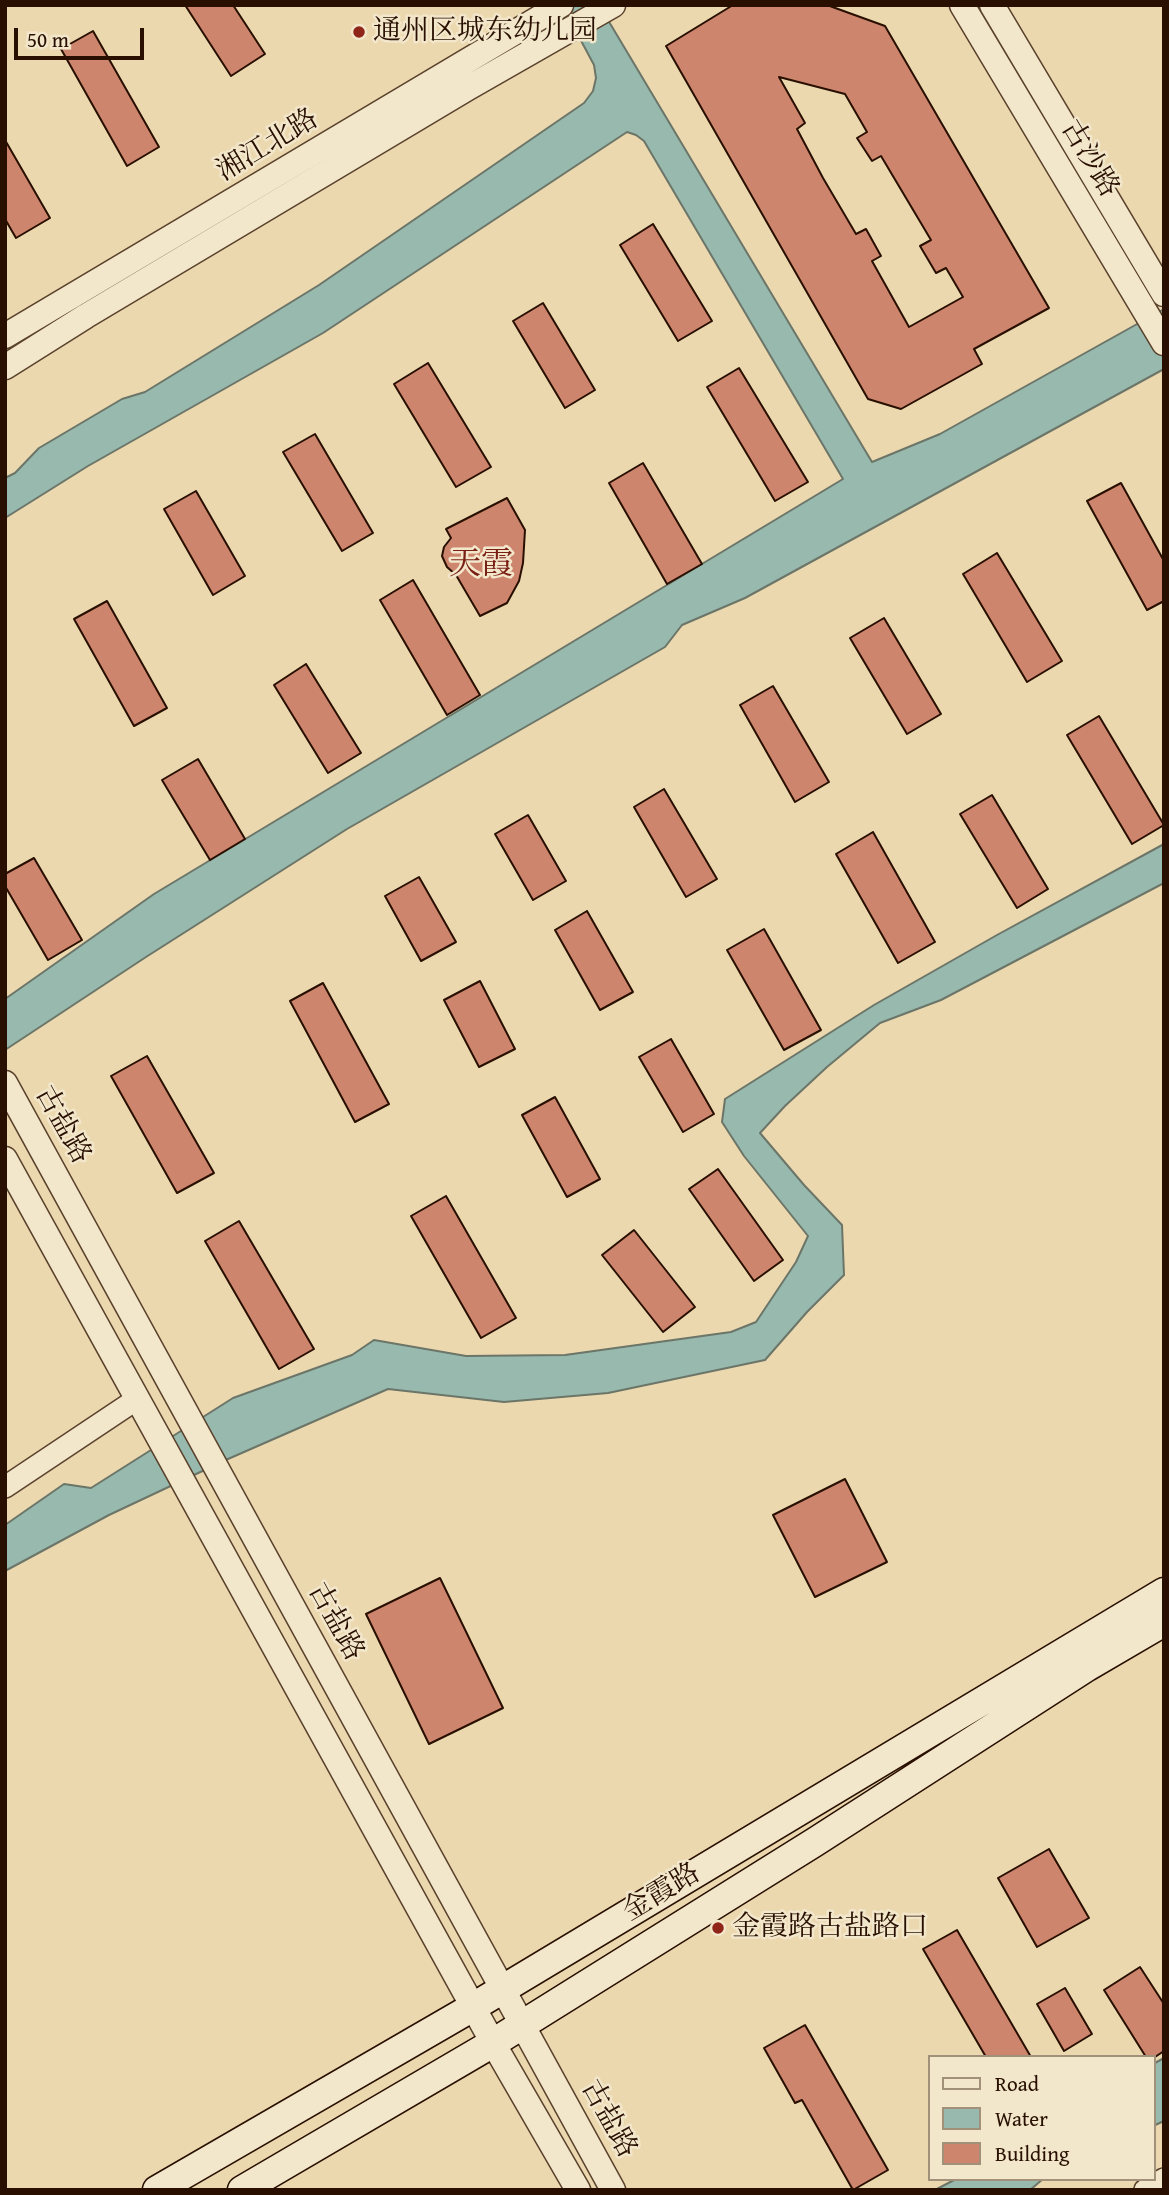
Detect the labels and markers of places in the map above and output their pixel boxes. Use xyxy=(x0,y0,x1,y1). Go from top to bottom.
place label: 通州区城东幼儿园 xyxy=(373,15,597,49)
marker: 通州区城东幼儿园 xyxy=(351,24,367,40)
place label: 金霞路古盐路口 xyxy=(732,1911,928,1945)
marker: 金霞路古盐路口 xyxy=(710,1920,726,1936)

